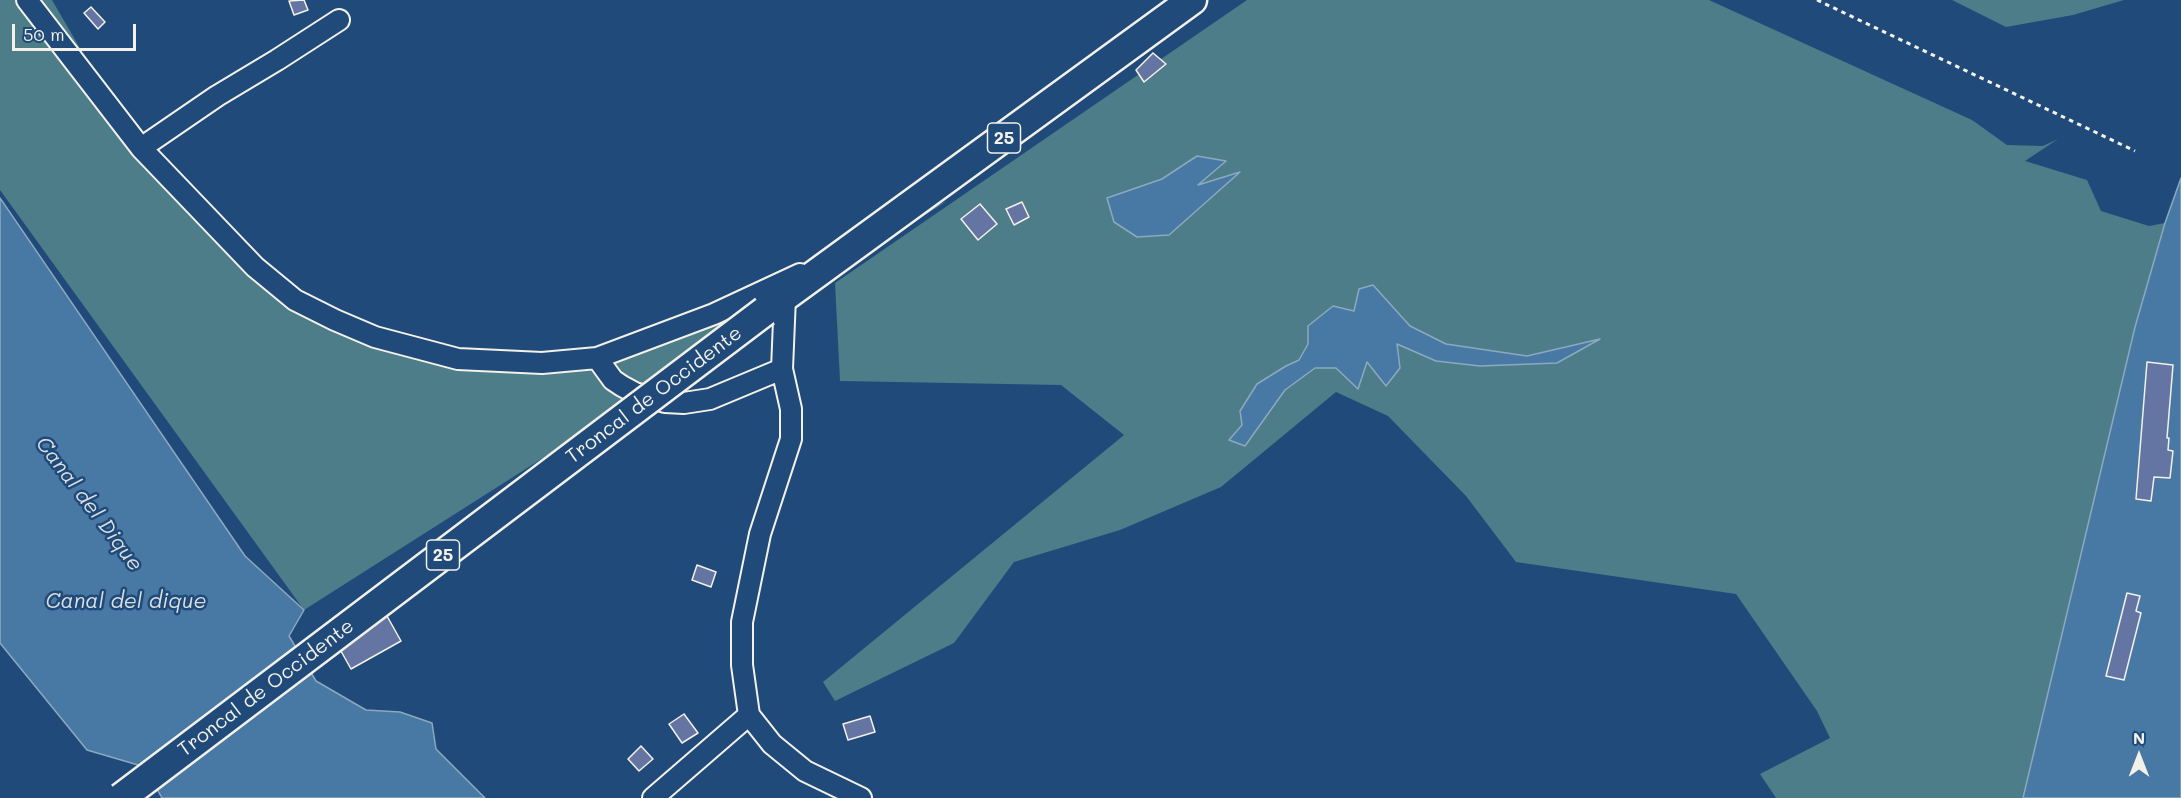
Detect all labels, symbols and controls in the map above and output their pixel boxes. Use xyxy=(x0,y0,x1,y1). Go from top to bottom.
scale bar xyxy=(15,12,140,50)
text: 50 m xyxy=(23,22,65,46)
road number: 25 xyxy=(988,123,1020,153)
street label: Troncal de Occidente xyxy=(561,321,747,469)
water label: Canal del Dique xyxy=(30,432,148,576)
road number: 25 xyxy=(426,540,460,570)
water label: Canal del dique xyxy=(46,589,206,615)
street label: Troncal de Occidente xyxy=(173,614,359,762)
north arrow xyxy=(2109,726,2169,786)
text: N xyxy=(2133,727,2145,748)

